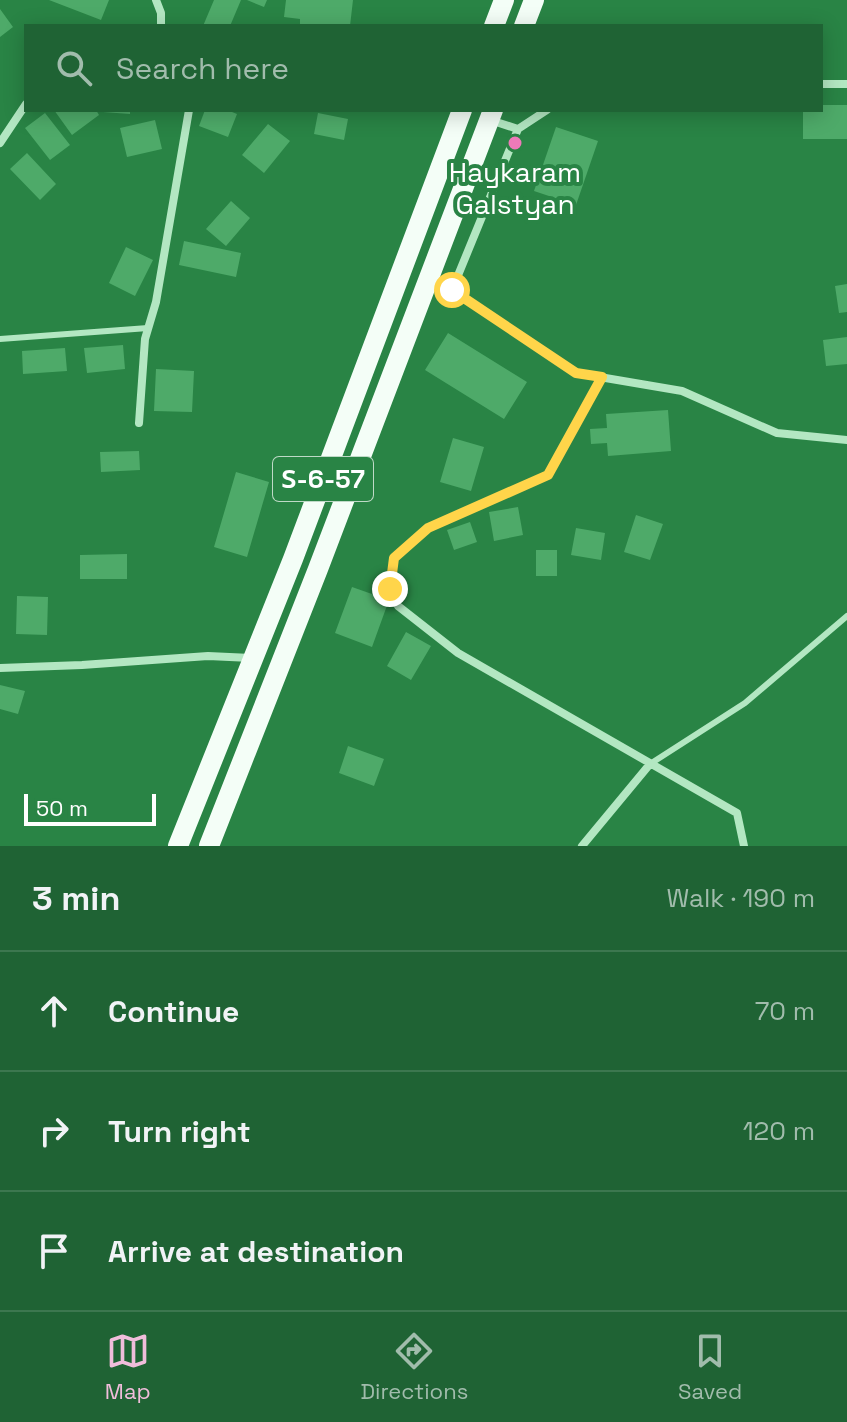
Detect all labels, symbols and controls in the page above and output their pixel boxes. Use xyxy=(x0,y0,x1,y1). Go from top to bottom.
search box xyxy=(24,24,823,112)
icon: search xyxy=(52,46,96,90)
text: Search here xyxy=(116,49,289,88)
marker: Haykaram Galstyan xyxy=(506,134,524,152)
place label: Haykaram Galstyan xyxy=(449,154,581,222)
route start xyxy=(434,272,470,308)
road number: Տ-6-57 xyxy=(273,457,373,501)
route end xyxy=(372,571,408,607)
scale bar xyxy=(24,790,156,826)
text: 50 m xyxy=(36,794,88,822)
text: 3 min xyxy=(32,877,120,920)
text: Walk · 190 m xyxy=(666,881,815,915)
icon: ahead xyxy=(32,989,76,1033)
text: Continue xyxy=(108,992,239,1031)
text: 70 m xyxy=(755,994,815,1028)
icon: right xyxy=(32,1109,76,1153)
text: Turn right xyxy=(108,1112,251,1151)
text: 120 m xyxy=(743,1114,815,1148)
icon: arrive xyxy=(32,1229,76,1273)
text: Arrive at destination xyxy=(108,1232,404,1271)
tab: Map xyxy=(105,1329,151,1405)
tab: Directions xyxy=(360,1329,468,1405)
tab: Saved xyxy=(678,1329,742,1405)

